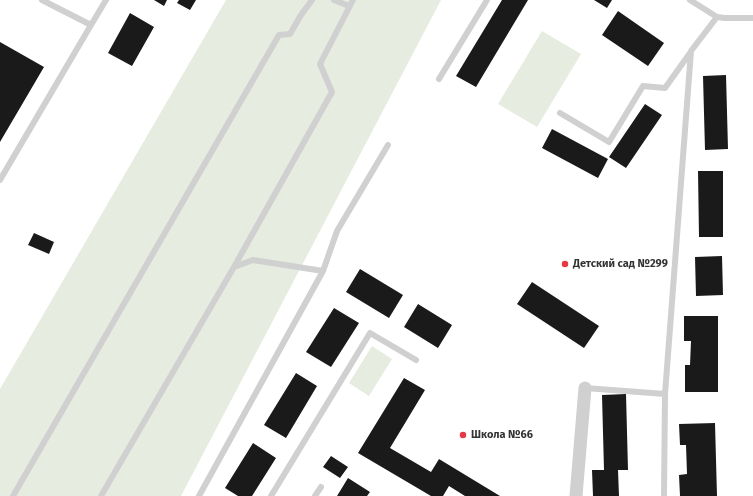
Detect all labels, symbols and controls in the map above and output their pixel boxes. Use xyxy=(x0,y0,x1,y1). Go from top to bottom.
place label: Детский сад №299 xyxy=(573,257,668,271)
marker: Детский сад №299 xyxy=(560,259,570,269)
place label: Школа №66 xyxy=(471,428,533,442)
marker: Школа №66 xyxy=(458,430,468,440)

